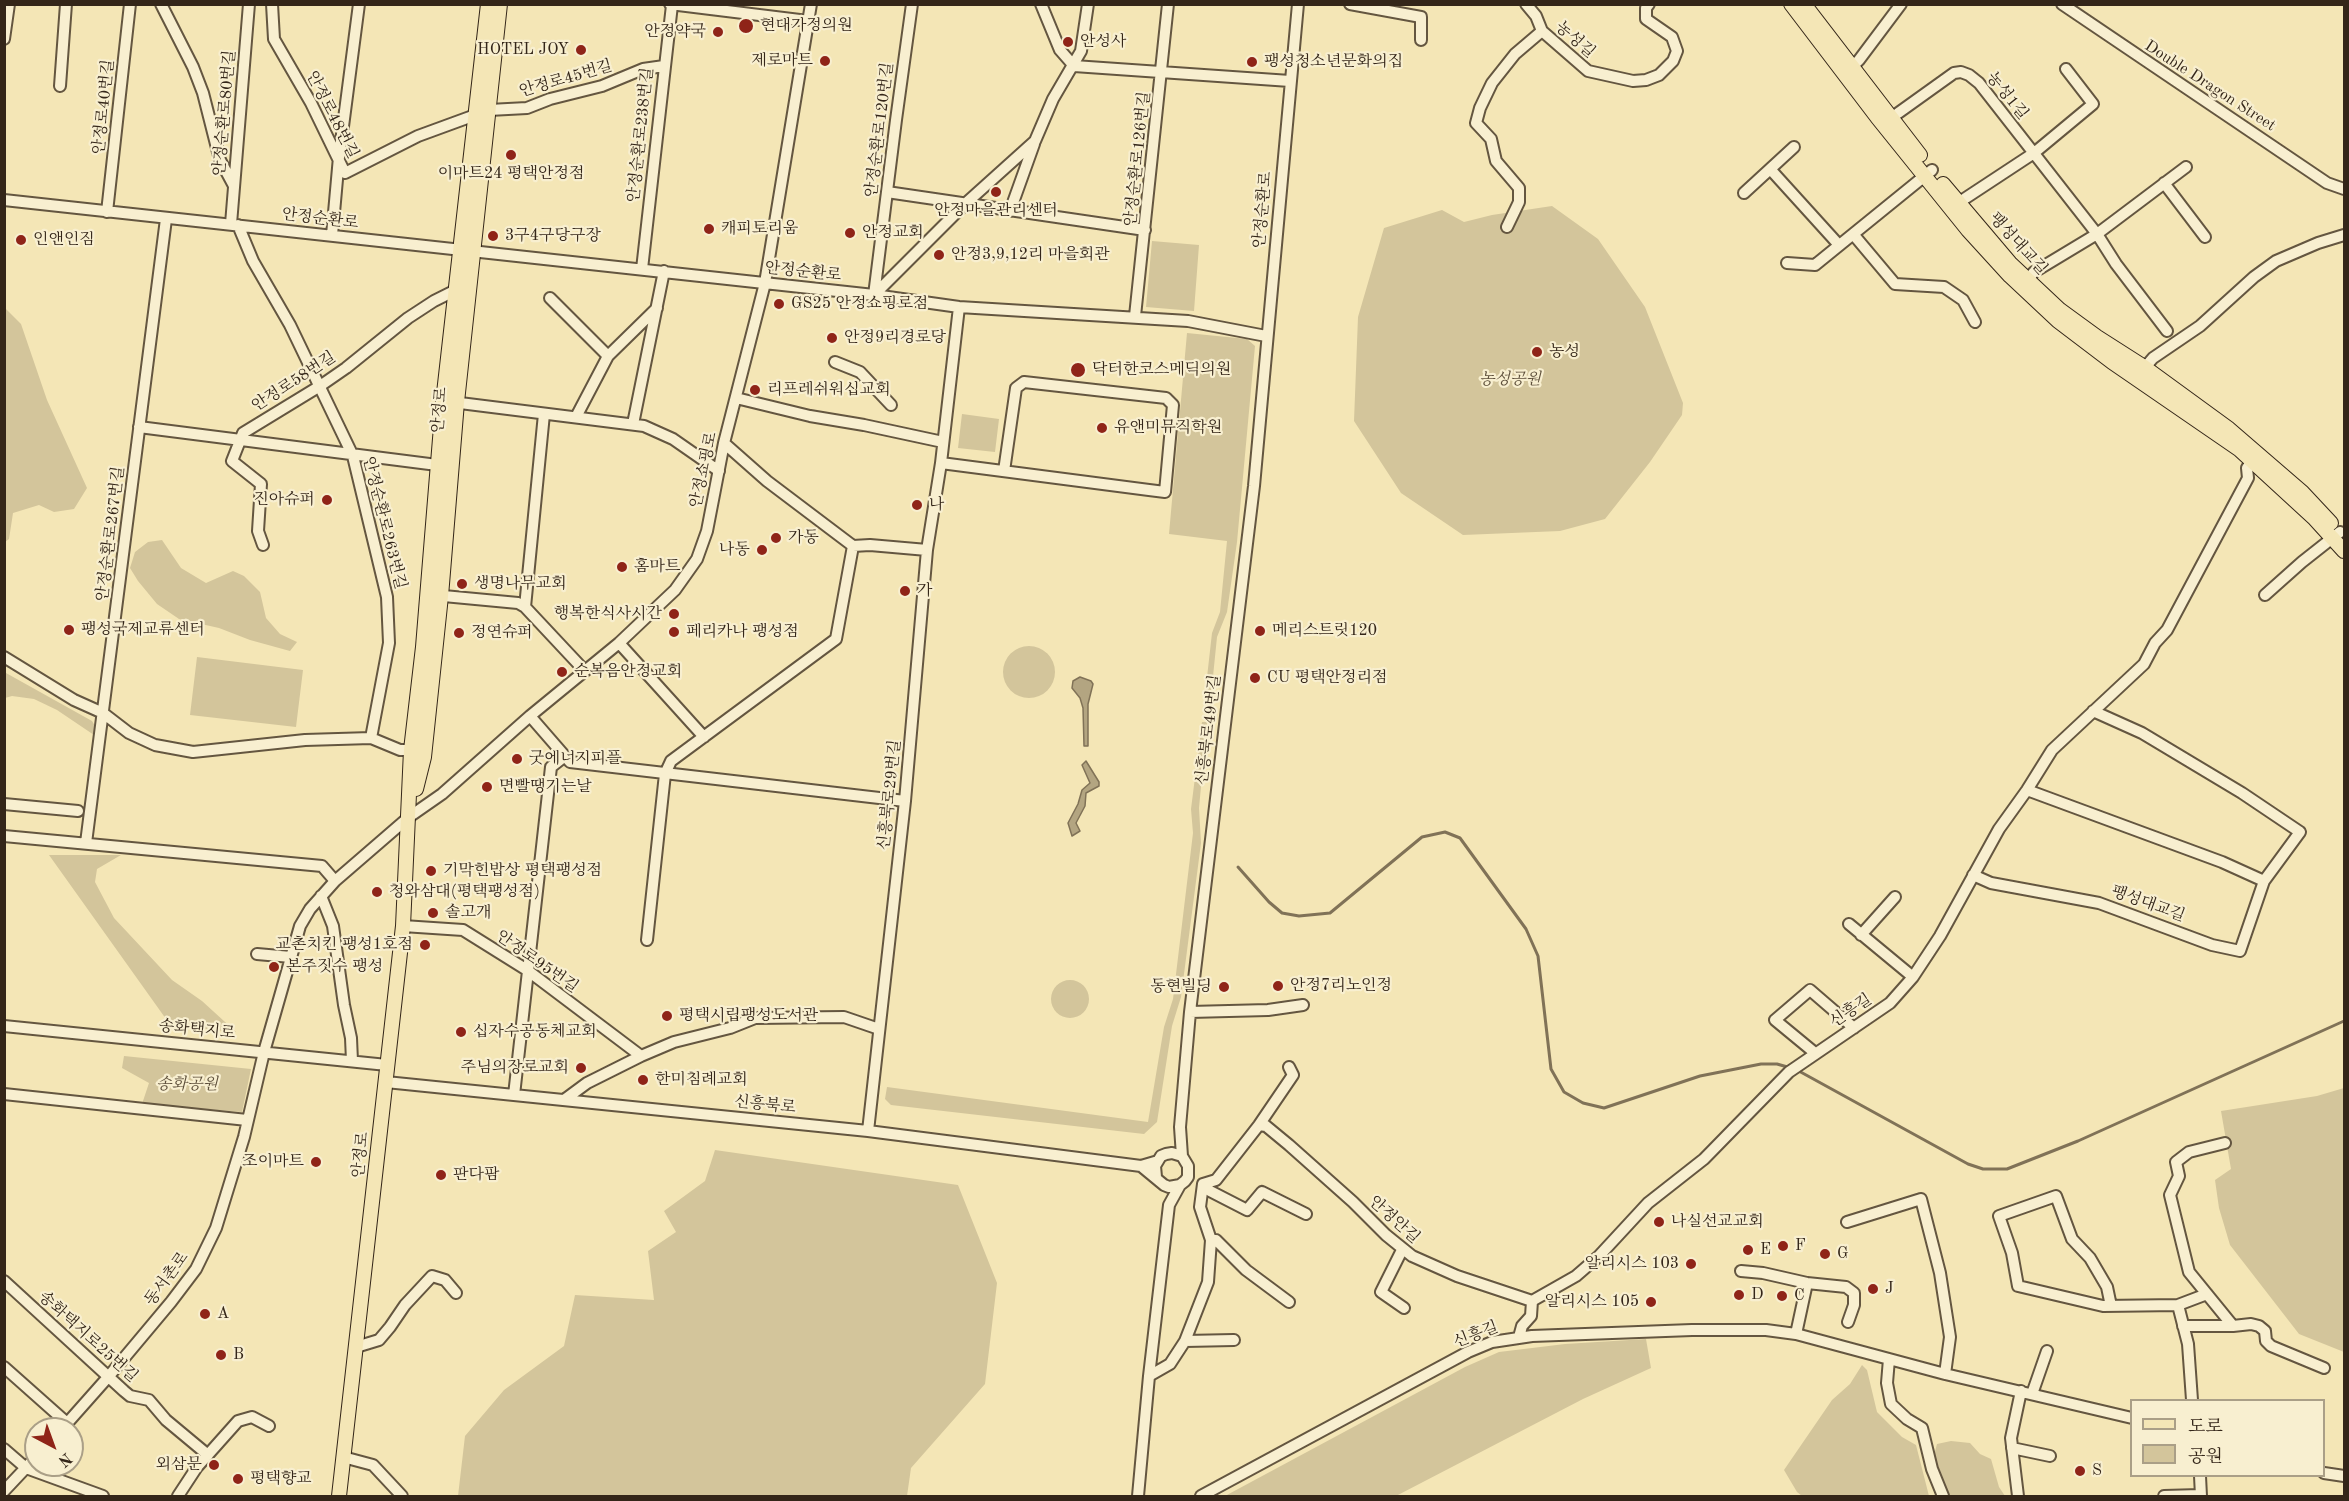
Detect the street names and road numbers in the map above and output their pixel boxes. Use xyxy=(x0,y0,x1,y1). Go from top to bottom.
street label: 농성길 xyxy=(1551,18,1599,62)
street label: Double Dragon Street xyxy=(2141,36,2279,136)
street label: 안정순환로80번길 xyxy=(210,49,240,177)
street label: 안정로45번길 xyxy=(517,57,615,101)
street label: 안정로40번길 xyxy=(89,58,119,156)
street label: 안정순환로120번길 xyxy=(862,61,898,199)
street label: 안정순환로238번길 xyxy=(624,66,658,204)
street label: 안정로48번길 xyxy=(302,68,362,162)
street label: 농성1길 xyxy=(1982,68,2032,124)
street label: 안정순환로126번길 xyxy=(1121,90,1155,228)
street label: 안정순환로 xyxy=(1250,171,1276,249)
street label: 안정순환로 xyxy=(280,205,360,233)
street label: 팽성대교길 xyxy=(1985,209,2051,279)
street label: 안정순환로 xyxy=(764,258,842,286)
street label: 안정로58번길 xyxy=(249,348,339,416)
street label: 안정로 xyxy=(428,386,452,434)
street label: 안정쇼핑로 xyxy=(687,430,721,510)
street label: 안정순환로263번길 xyxy=(358,455,410,591)
street label: 안정순환로267번길 xyxy=(93,465,129,603)
street label: 신흥북로49번길 xyxy=(1193,674,1225,786)
street label: 신흥북로29번길 xyxy=(875,739,905,851)
street label: 팽성대교길 xyxy=(2108,882,2188,926)
street label: 안정로95번길 xyxy=(492,927,582,997)
street label: 신흥길 xyxy=(1826,990,1876,1032)
street label: 송화택지로 xyxy=(158,1016,236,1044)
street label: 신흥북로 xyxy=(733,1092,797,1118)
street label: 안정로 xyxy=(349,1131,373,1179)
street label: 안정안길 xyxy=(1365,1192,1423,1248)
street label: 동서촌로 xyxy=(141,1248,193,1310)
street label: 송화택지로25번길 xyxy=(34,1287,142,1387)
street label: 신흥길 xyxy=(1451,1318,1501,1352)

